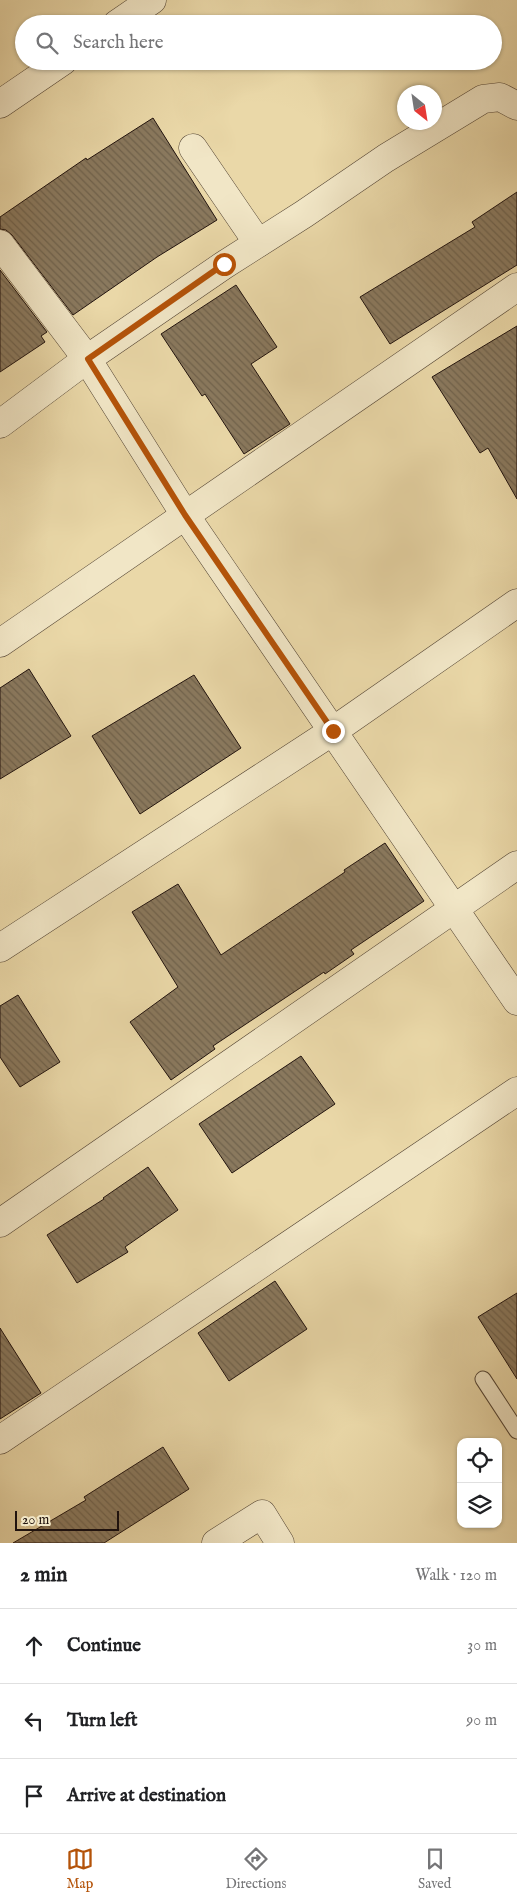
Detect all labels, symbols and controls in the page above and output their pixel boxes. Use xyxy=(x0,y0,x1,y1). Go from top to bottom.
search box xyxy=(15,15,502,70)
icon: search xyxy=(33,29,61,57)
text: Search here xyxy=(73,31,164,55)
north arrow xyxy=(397,85,442,130)
route start xyxy=(213,253,236,276)
route end xyxy=(322,720,345,743)
map controls xyxy=(457,1438,502,1528)
button: locate xyxy=(457,1438,502,1483)
button: layers xyxy=(457,1483,502,1528)
scale bar xyxy=(15,1508,119,1531)
text: 20 m xyxy=(22,1511,49,1529)
text: 2 min xyxy=(20,1562,67,1589)
text: Walk · 120 m xyxy=(415,1566,497,1586)
icon: ahead xyxy=(20,1632,48,1660)
text: Continue xyxy=(67,1634,141,1658)
text: 30 m xyxy=(467,1636,497,1656)
icon: left xyxy=(20,1707,48,1735)
text: Turn left xyxy=(67,1709,138,1733)
text: 90 m xyxy=(466,1711,497,1731)
icon: arrive xyxy=(20,1782,48,1810)
text: Arrive at destination xyxy=(67,1784,226,1808)
tab: Map xyxy=(66,1845,94,1893)
tab: Directions xyxy=(225,1845,286,1893)
tab: Saved xyxy=(418,1845,451,1893)

